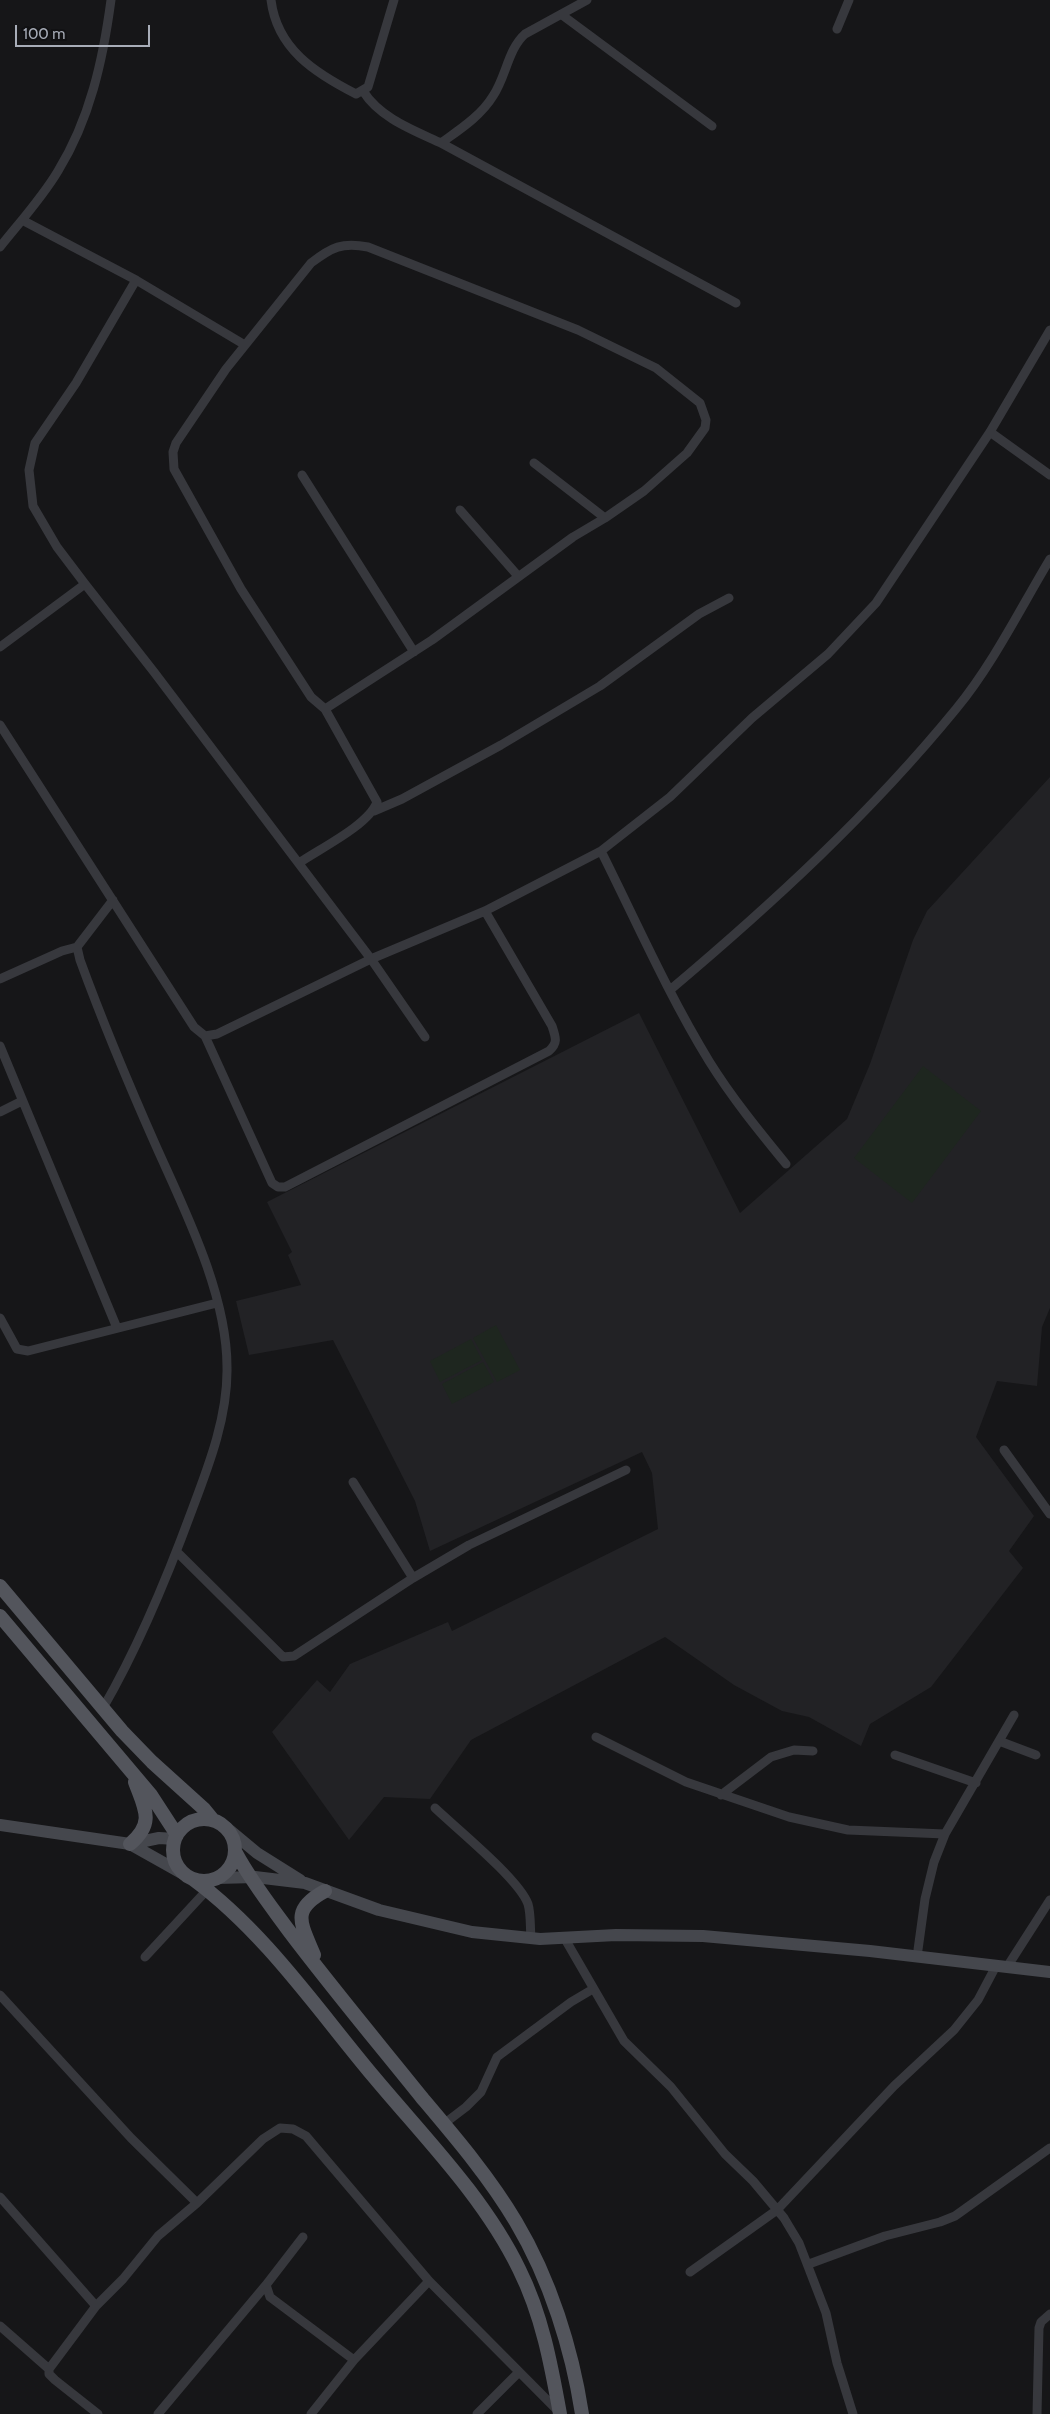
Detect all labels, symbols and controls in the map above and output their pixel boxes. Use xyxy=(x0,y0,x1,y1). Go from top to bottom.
scale bar xyxy=(18,15,152,47)
text: 100 m xyxy=(23,25,65,43)

